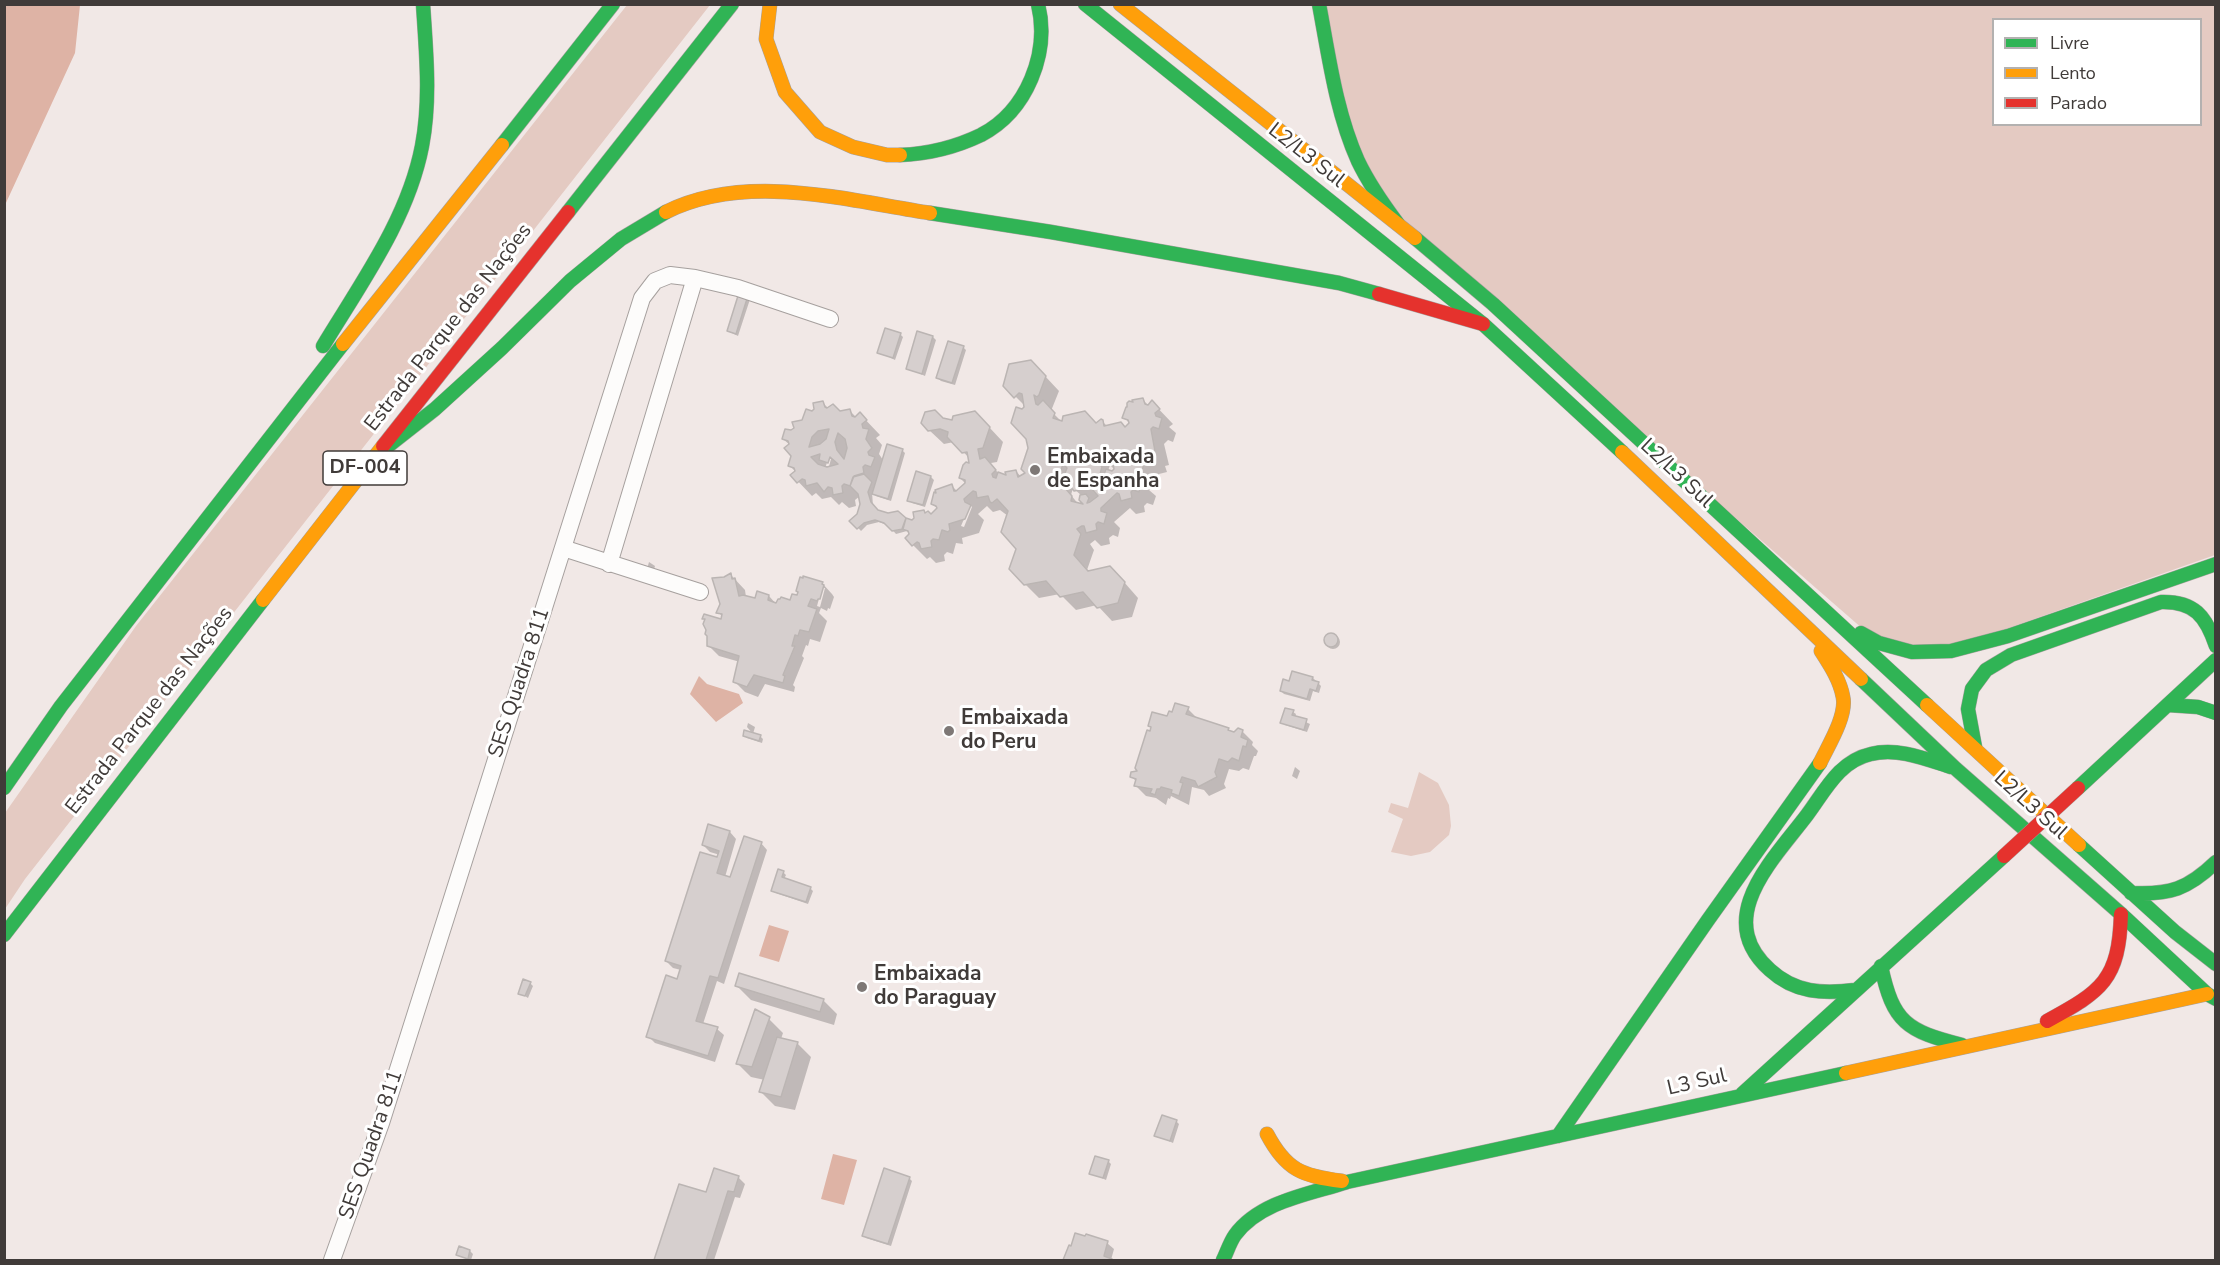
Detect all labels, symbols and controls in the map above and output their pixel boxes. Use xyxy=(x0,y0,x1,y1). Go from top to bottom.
legend xyxy=(1992,18,2202,126)
text: Livre xyxy=(2050,31,2089,55)
text: Lento xyxy=(2050,61,2096,85)
text: Parado xyxy=(2050,91,2107,115)
street label: L2/L3 Sul xyxy=(1263,118,1349,194)
street label: Estrada Parque das Nações xyxy=(360,219,538,437)
street label: L2/L3 Sul xyxy=(1634,434,1718,514)
place label: Embaixada de Espanha xyxy=(1047,445,1159,495)
road number: DF-004 xyxy=(323,451,407,485)
marker: Embaixada de Espanha xyxy=(1028,463,1042,477)
street label: Estrada Parque das Nações xyxy=(61,602,239,820)
street label: SES Quadra 811 xyxy=(484,605,556,761)
place label: Embaixada do Peru xyxy=(961,706,1068,756)
marker: Embaixada do Peru xyxy=(942,724,956,738)
street label: L2/L3 Sul xyxy=(1988,766,2072,846)
place label: Embaixada do Paraguay xyxy=(874,962,996,1012)
marker: Embaixada do Paraguay xyxy=(855,980,869,994)
street label: L3 Sul xyxy=(1665,1064,1729,1102)
street label: SES Quadra 811 xyxy=(335,1067,409,1223)

